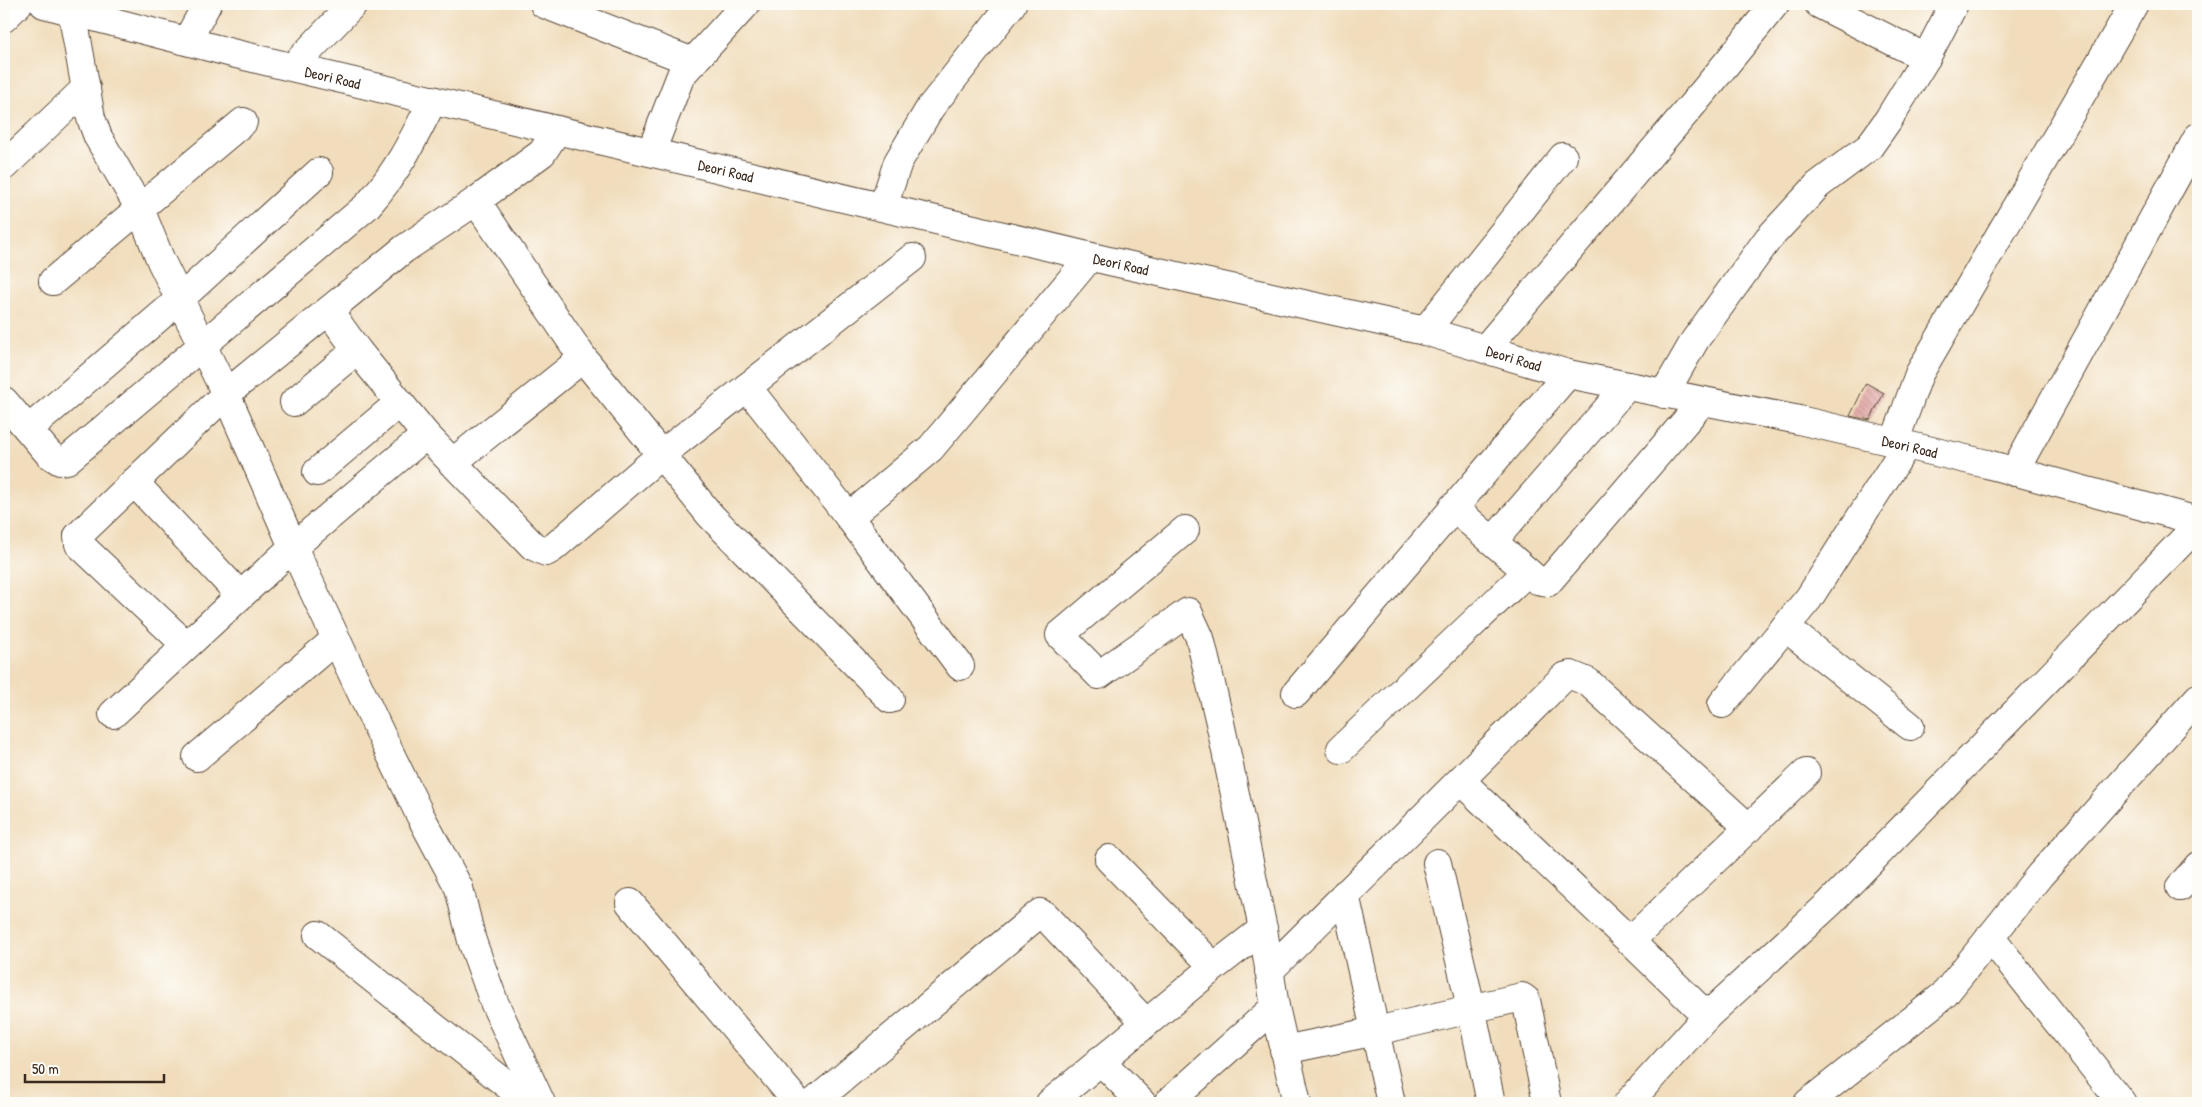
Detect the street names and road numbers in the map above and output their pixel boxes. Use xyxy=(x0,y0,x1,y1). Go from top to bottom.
street label: Deori Road xyxy=(303,60,363,94)
street label: Deori Road xyxy=(696,153,756,187)
street label: Deori Road xyxy=(1091,247,1151,280)
street label: Deori Road xyxy=(1484,340,1544,376)
street label: Deori Road xyxy=(1880,429,1940,463)

